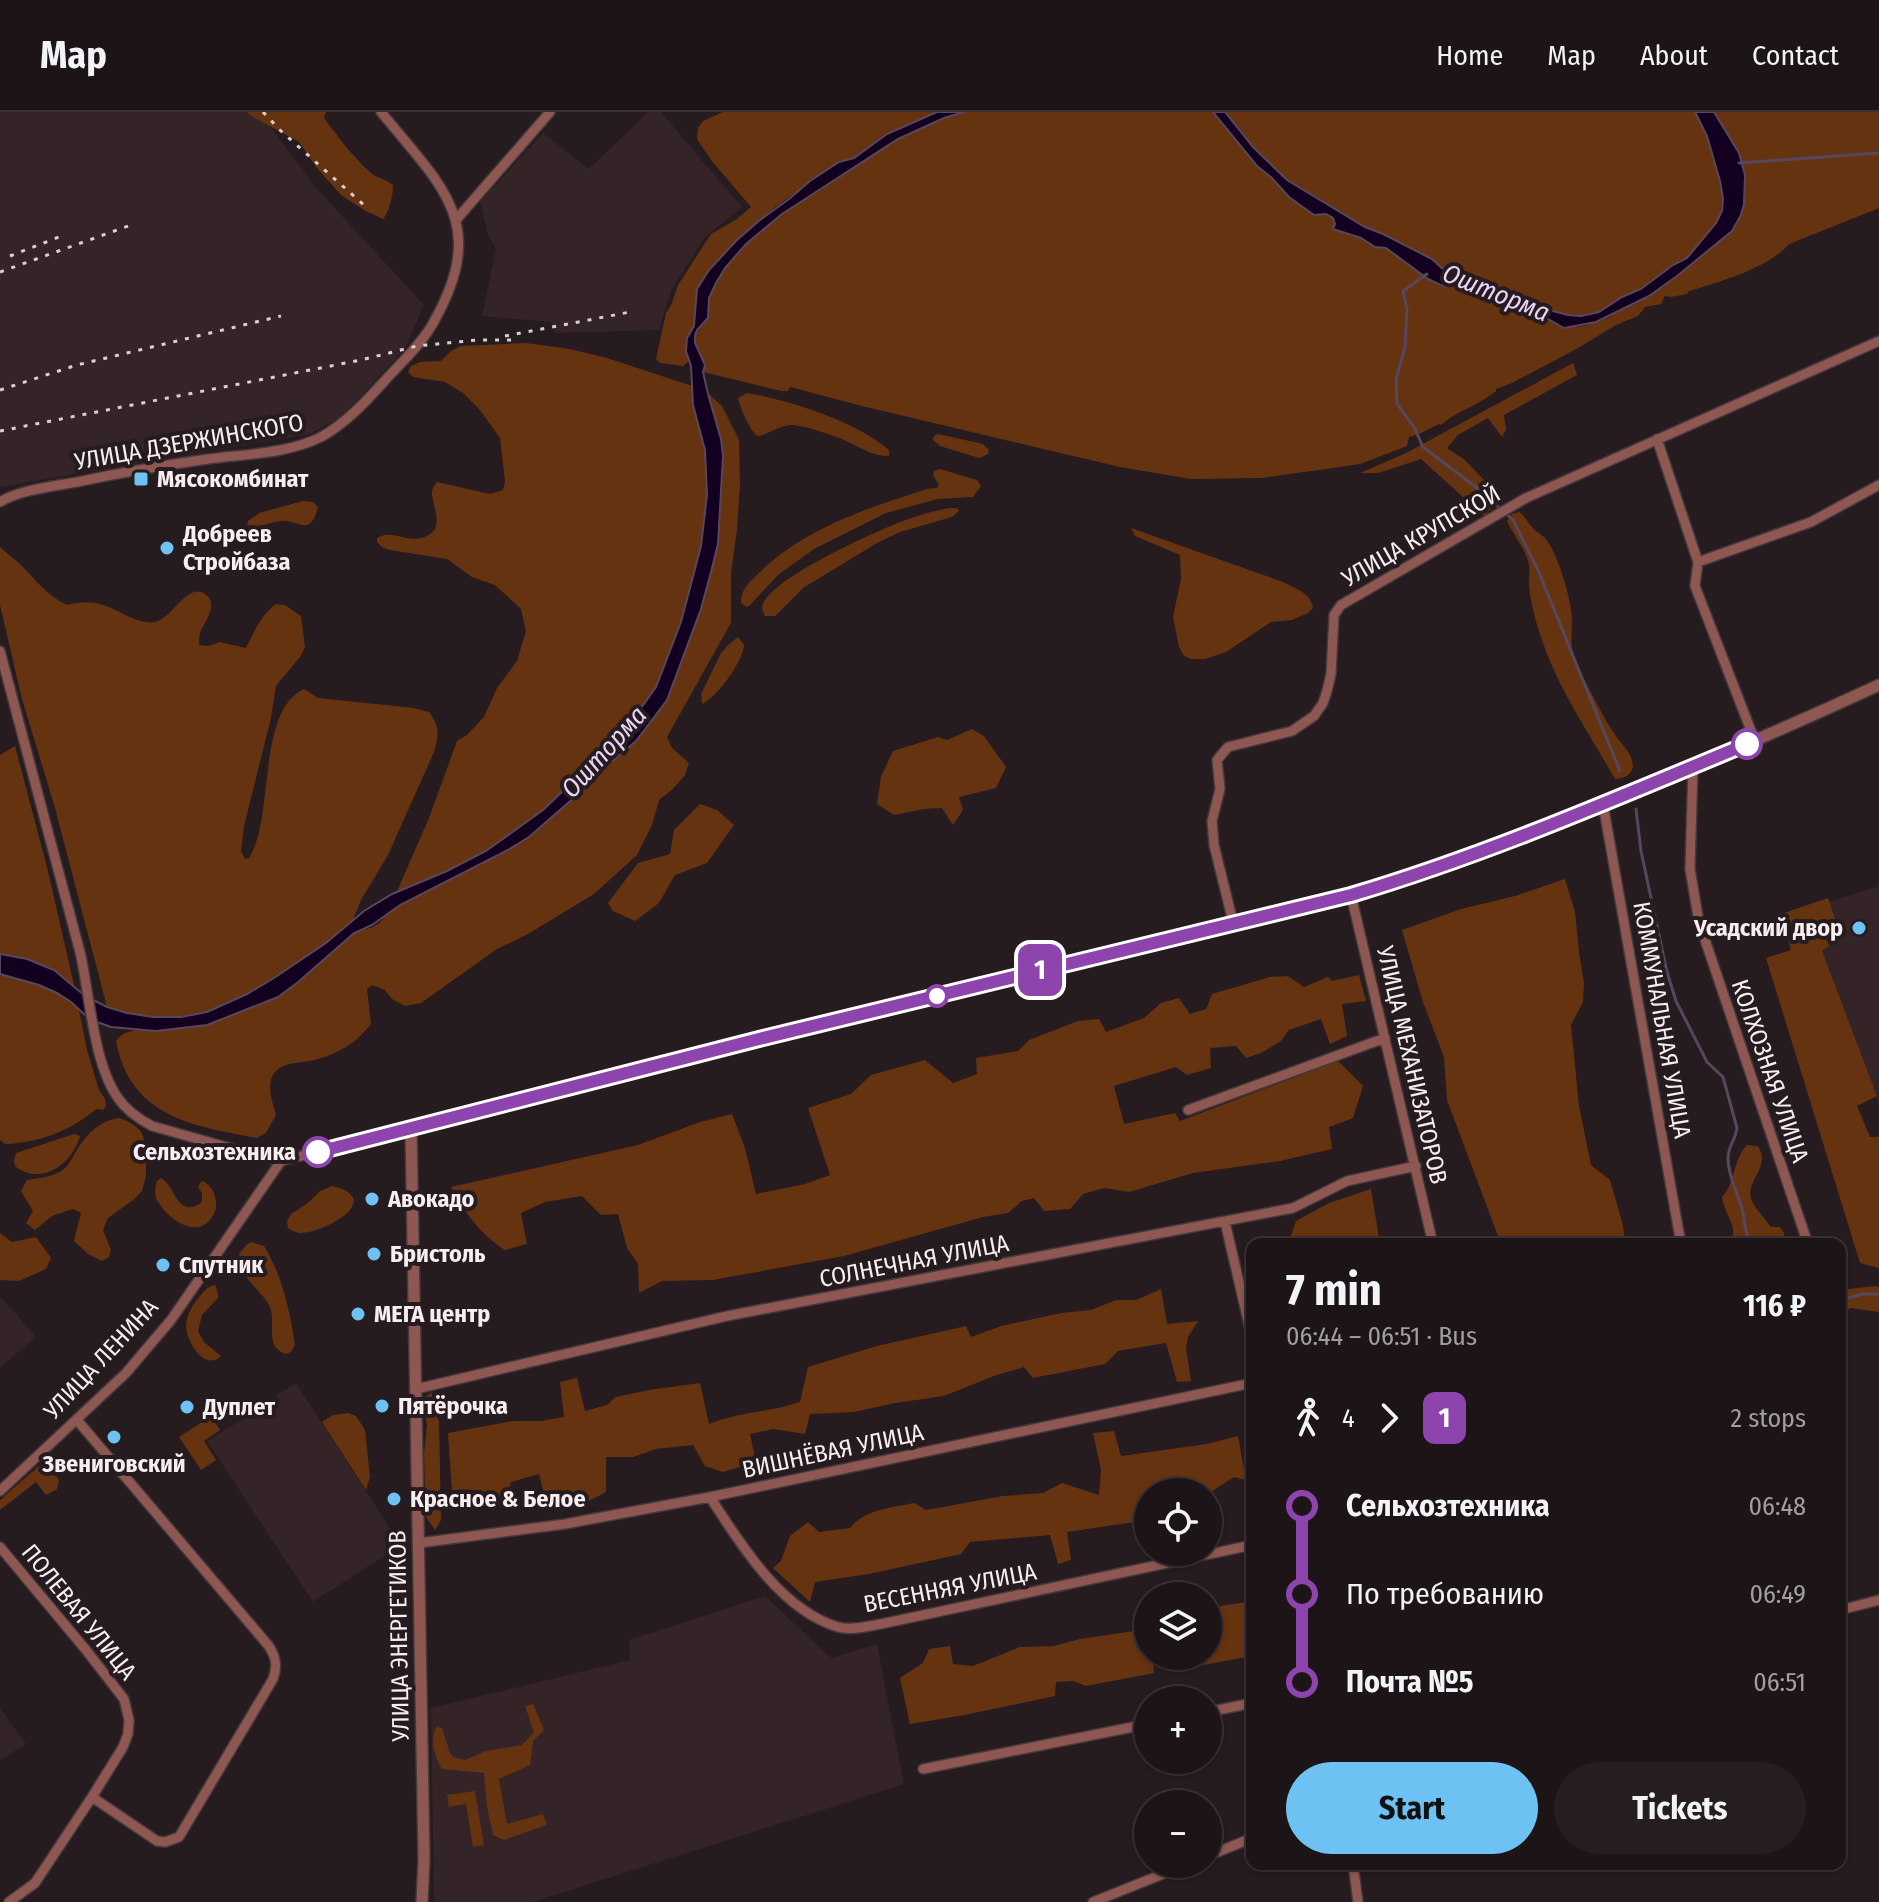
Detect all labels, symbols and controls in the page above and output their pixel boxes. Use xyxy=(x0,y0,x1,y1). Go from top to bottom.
text: Map xyxy=(40,32,107,78)
text: Home xyxy=(1436,39,1503,72)
text: Map xyxy=(1547,39,1596,72)
text: About xyxy=(1640,39,1708,72)
text: Contact xyxy=(1752,39,1839,72)
water label: Ошторма xyxy=(1438,258,1554,328)
street label: УЛИЦА ДЗЕРЖИНСКОГО xyxy=(71,408,306,476)
place label: Мясокомбинат xyxy=(157,465,309,493)
marker: Мясокомбинат xyxy=(132,470,150,488)
street label: УЛИЦА КРУПСКОЙ xyxy=(1336,479,1505,593)
place label: Добреев Стройбаза xyxy=(182,520,290,576)
marker: Добреев Стройбаза xyxy=(158,539,176,557)
water label: Ошторма xyxy=(555,700,653,804)
unlabelled marker xyxy=(1732,729,1762,759)
street label: КОММУНАЛЬНАЯ УЛИЦА xyxy=(1627,899,1697,1141)
place label: Усадский двор xyxy=(1693,914,1843,942)
marker: Усадский двор xyxy=(1850,919,1868,937)
street label: УЛИЦА МЕХАНИЗАТОРОВ xyxy=(1371,942,1453,1187)
line badge: 1 xyxy=(1014,944,1066,996)
text: 1 xyxy=(1034,953,1046,986)
street label: КОЛХОЗНАЯ УЛИЦА xyxy=(1726,976,1815,1166)
unlabelled marker xyxy=(926,985,948,1007)
marker: Сельхозтехника xyxy=(303,1137,333,1167)
place label: Сельхозтехника xyxy=(133,1138,296,1166)
place label: Авокадо xyxy=(387,1185,474,1213)
marker: Авокадо xyxy=(363,1190,381,1208)
street label: СОЛНЕЧНАЯ УЛИЦА xyxy=(817,1229,1011,1293)
place label: Бристоль xyxy=(390,1240,486,1268)
marker: Бристоль xyxy=(365,1245,383,1263)
place label: Спутник xyxy=(179,1251,264,1279)
marker: Спутник xyxy=(154,1256,172,1274)
text: 7 min xyxy=(1286,1264,1382,1317)
text: 116 ₽ xyxy=(1743,1288,1806,1324)
street label: УЛИЦА ЛЕНИНА xyxy=(37,1293,164,1426)
place label: МЕГА центр xyxy=(374,1300,490,1328)
marker: МЕГА центр xyxy=(349,1305,367,1323)
text: 06:44 – 06:51 · Bus xyxy=(1286,1321,1477,1352)
place label: Пятёрочка xyxy=(398,1392,508,1420)
place label: Дуплет xyxy=(202,1393,276,1421)
icon: walk xyxy=(1286,1396,1330,1440)
icon: forward xyxy=(1367,1396,1411,1440)
marker: Пятёрочка xyxy=(373,1397,391,1415)
marker: Дуплет xyxy=(178,1398,196,1416)
text: 1 xyxy=(1439,1401,1450,1434)
text: 4 xyxy=(1342,1403,1355,1434)
text: 2 stops xyxy=(1731,1403,1806,1434)
street label: ВИШНЁВАЯ УЛИЦА xyxy=(740,1418,927,1484)
marker: Звениговский xyxy=(105,1428,123,1446)
place label: Звениговский xyxy=(41,1450,186,1478)
map controls xyxy=(1134,1478,1222,1878)
button: locate xyxy=(1134,1478,1222,1566)
place label: Красное & Белое xyxy=(410,1485,586,1513)
text: Сельхозтехника xyxy=(1346,1488,1550,1524)
marker: Красное & Белое xyxy=(385,1490,403,1508)
text: 06:48 xyxy=(1749,1491,1806,1522)
street label: УЛИЦА ЭНЕРГЕТИКОВ xyxy=(383,1530,415,1743)
street label: ПОЛЕВАЯ УЛИЦА xyxy=(16,1539,142,1686)
street label: ВЕСЕННЯЯ УЛИЦА xyxy=(861,1557,1039,1618)
text: По требованию xyxy=(1346,1576,1544,1612)
text: 06:49 xyxy=(1749,1579,1806,1610)
button: layers xyxy=(1134,1582,1222,1670)
text: Почта №5 xyxy=(1346,1664,1474,1700)
text: 06:51 xyxy=(1753,1667,1806,1698)
button: + xyxy=(1134,1686,1222,1774)
button: Start xyxy=(1286,1762,1538,1854)
button: Tickets xyxy=(1554,1762,1806,1854)
button: − xyxy=(1134,1790,1222,1878)

